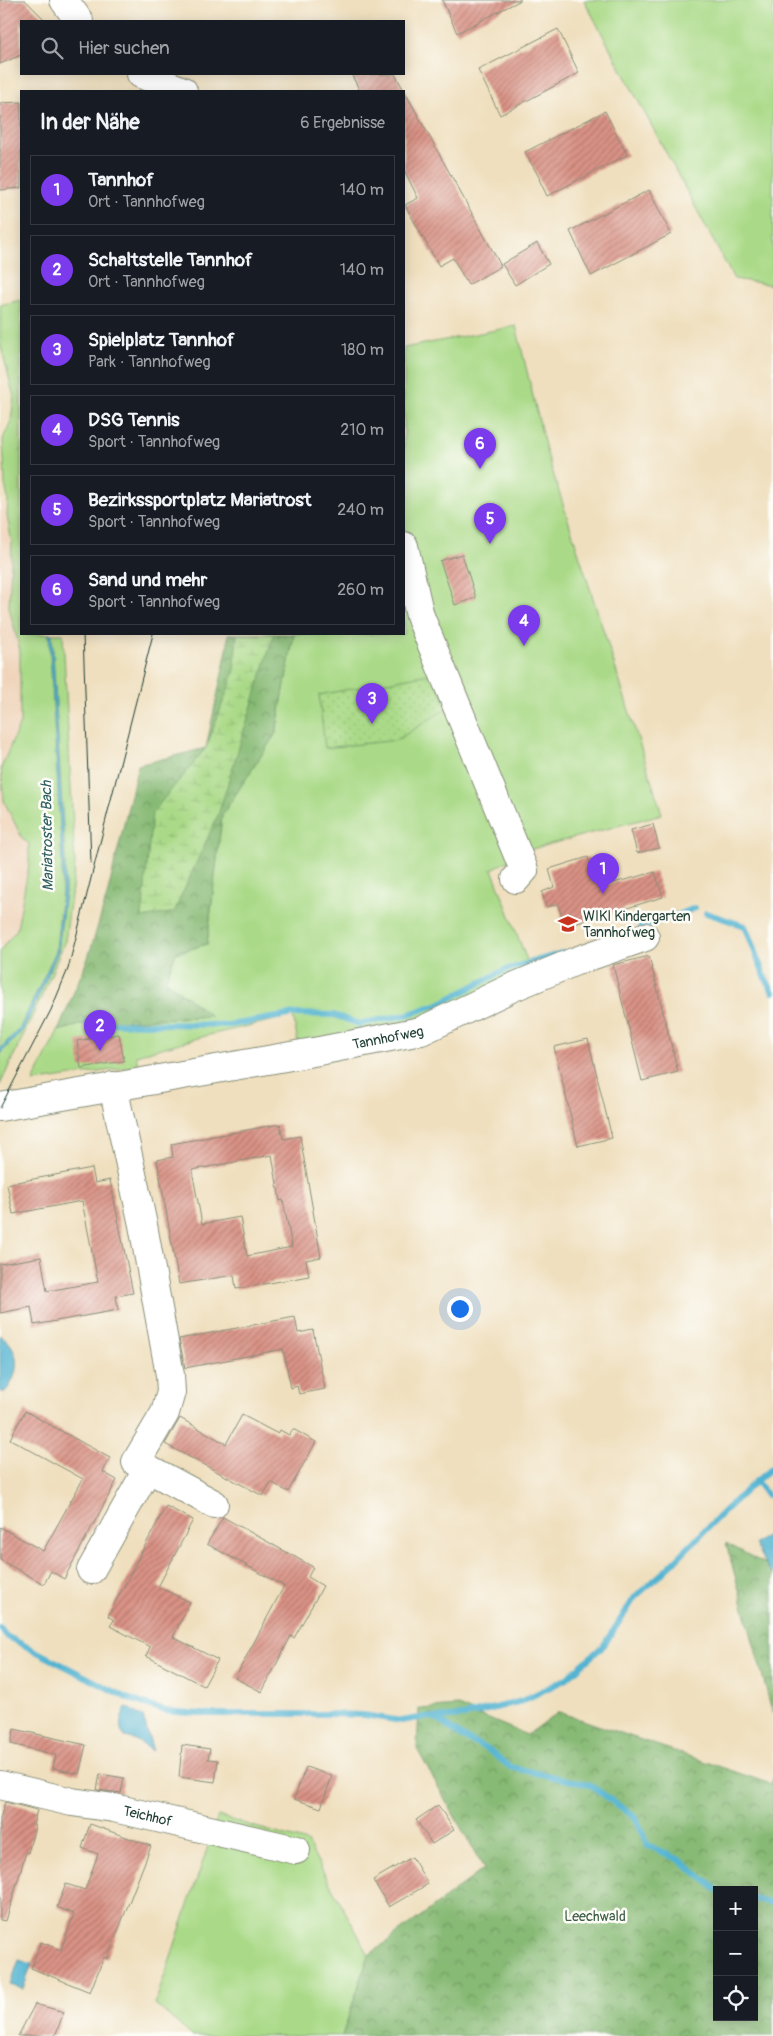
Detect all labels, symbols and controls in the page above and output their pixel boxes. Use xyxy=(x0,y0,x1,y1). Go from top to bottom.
search box xyxy=(20,20,405,75)
icon: search xyxy=(38,34,66,62)
text: Hier suchen xyxy=(78,36,170,60)
text: In der Nähe xyxy=(40,109,140,136)
text: 6 Ergebnisse xyxy=(300,113,385,133)
text: Tannhof xyxy=(88,168,154,192)
text: 1 xyxy=(54,180,60,200)
text: 140 m xyxy=(340,180,384,200)
text: Ort · Tannhofweg xyxy=(88,192,205,212)
text: Schaltstelle Tannhof xyxy=(88,248,253,272)
text: 2 xyxy=(53,260,61,280)
text: 140 m xyxy=(340,260,384,280)
text: Ort · Tannhofweg xyxy=(88,272,205,292)
text: Spielplatz Tannhof xyxy=(88,328,235,352)
text: 3 xyxy=(53,340,61,360)
text: 180 m xyxy=(341,340,384,360)
text: Park · Tannhofweg xyxy=(88,352,210,372)
text: DSG Tennis xyxy=(88,408,180,432)
text: 4 xyxy=(52,420,62,440)
text: 210 m xyxy=(340,420,384,440)
pin: 6 xyxy=(464,428,496,469)
text: Sport · Tannhofweg xyxy=(88,432,220,452)
text: Bezirkssportplatz Mariatrost xyxy=(88,488,312,512)
text: 5 xyxy=(53,500,61,520)
text: 240 m xyxy=(337,500,384,520)
pin: 5 xyxy=(474,503,506,544)
text: Sport · Tannhofweg xyxy=(88,512,220,532)
text: Sand und mehr xyxy=(88,568,207,592)
text: 6 xyxy=(52,580,62,600)
text: 260 m xyxy=(337,580,384,600)
text: Sport · Tannhofweg xyxy=(88,592,220,612)
pin: 4 xyxy=(508,605,540,646)
pin: 3 xyxy=(356,683,388,724)
water label: Mariatroster Bach xyxy=(37,780,58,891)
pin: 1 xyxy=(587,853,619,894)
place label: WIKI Kindergarten Tannhofweg xyxy=(583,908,691,941)
school or university icon: WIKI Kindergarten Tannhofweg xyxy=(557,913,579,935)
pin: 2 xyxy=(84,1010,116,1051)
street label: Tannhofweg xyxy=(351,1023,425,1053)
your location xyxy=(447,1296,473,1322)
street label: Teichhof xyxy=(121,1802,174,1830)
map controls xyxy=(713,1886,758,2021)
button: + xyxy=(713,1886,758,1931)
park label: Leechwald xyxy=(564,1908,626,1925)
button: − xyxy=(713,1931,758,1976)
button: locate xyxy=(713,1976,758,2021)

